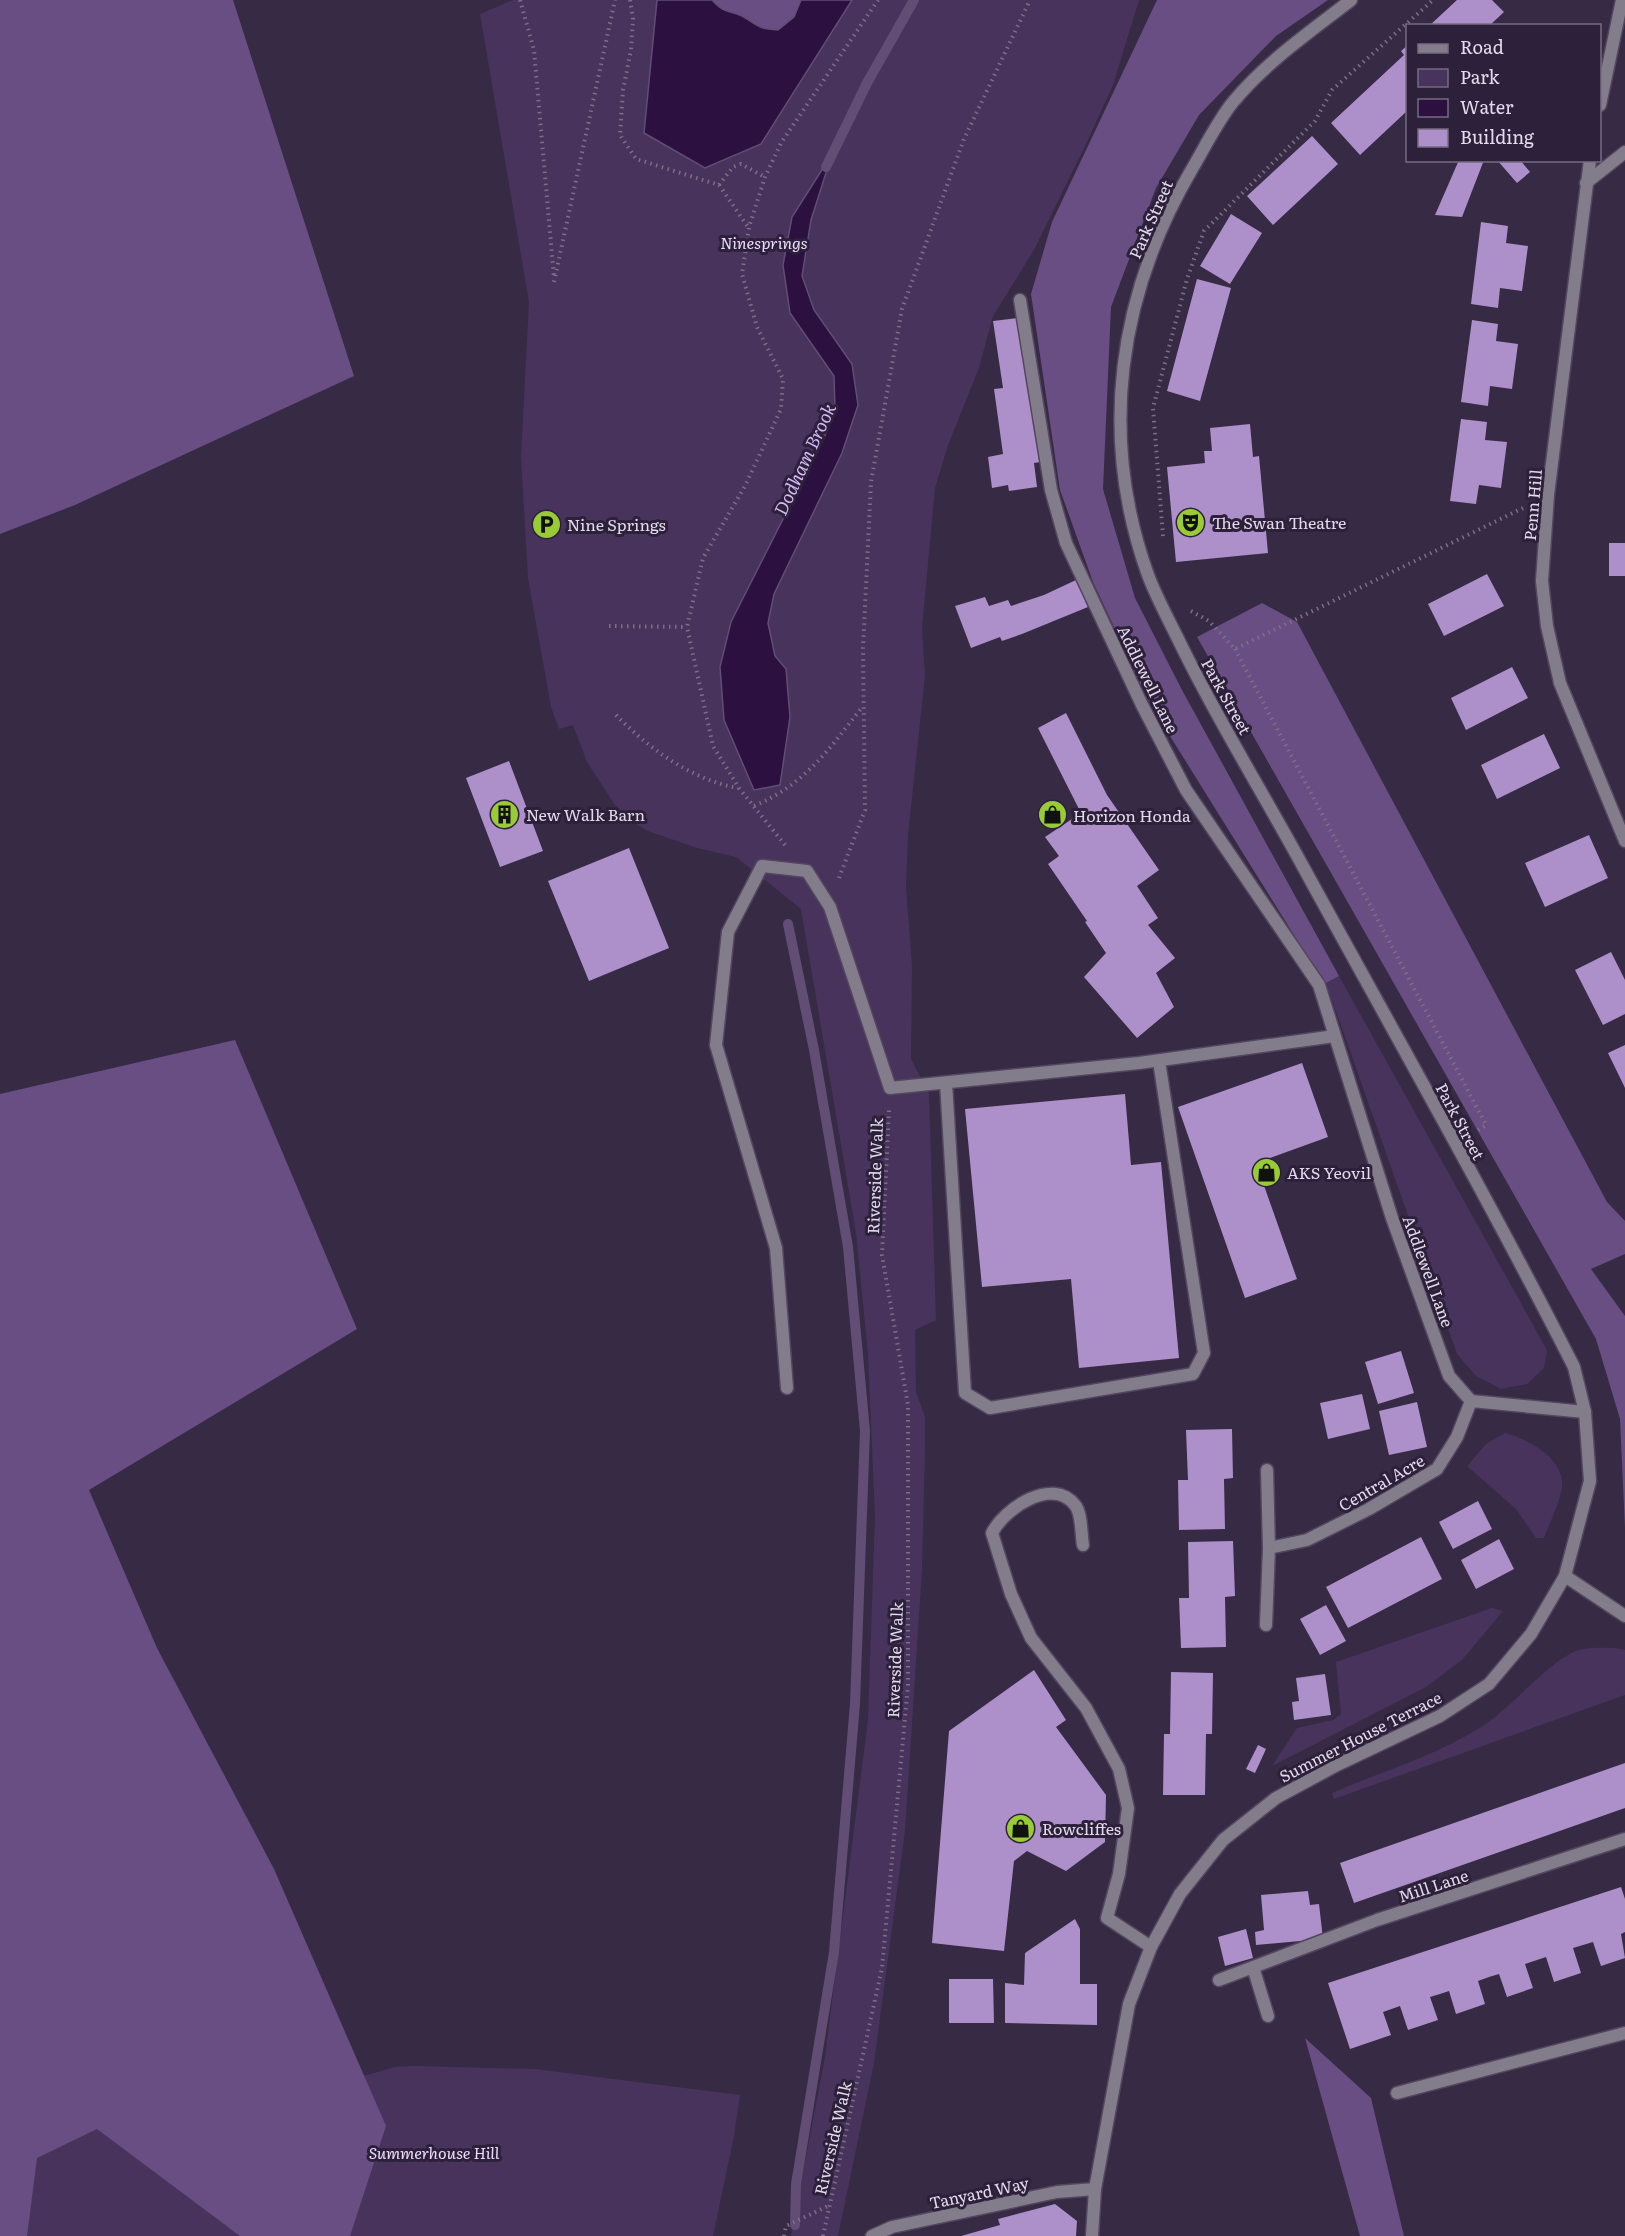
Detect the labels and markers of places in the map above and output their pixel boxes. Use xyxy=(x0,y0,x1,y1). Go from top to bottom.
theatre icon: The Swan Theatre xyxy=(1175,506,1207,538)
parking icon: Nine Springs xyxy=(530,508,562,540)
place label: The Swan Theatre xyxy=(1212,510,1346,534)
place label: Nine Springs xyxy=(567,512,666,536)
building icon: New Walk Barn xyxy=(489,798,521,830)
shop icon: Horizon Honda xyxy=(1036,799,1068,831)
place label: New Walk Barn xyxy=(526,802,645,826)
place label: Horizon Honda xyxy=(1073,803,1191,827)
shop icon: AKS Yeovil xyxy=(1250,1156,1282,1188)
place label: AKS Yeovil xyxy=(1287,1160,1371,1184)
shop icon: Rowcliffes xyxy=(1005,1812,1037,1844)
place label: Rowcliffes xyxy=(1042,1816,1121,1840)

